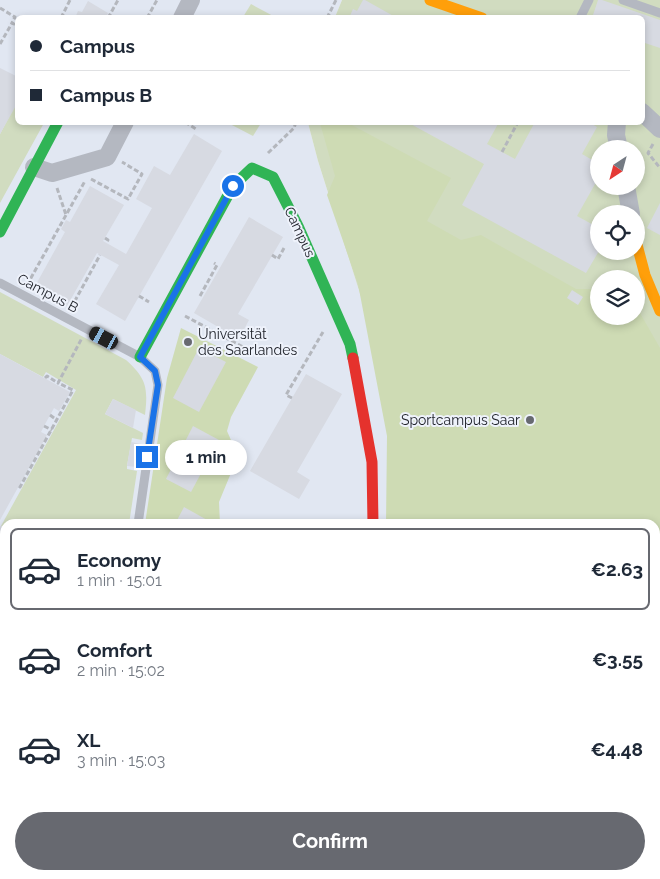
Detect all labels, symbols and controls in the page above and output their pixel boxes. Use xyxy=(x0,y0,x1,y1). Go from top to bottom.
text: Campus xyxy=(60,35,135,57)
text: Campus B xyxy=(60,84,152,106)
north arrow xyxy=(590,140,645,195)
map controls xyxy=(590,140,645,325)
route start xyxy=(222,175,244,197)
street label: Campus xyxy=(281,204,319,260)
button: locate xyxy=(590,205,645,260)
street label: Campus B xyxy=(15,270,81,316)
button: layers xyxy=(590,270,645,325)
car xyxy=(87,324,120,352)
place label: Universität des Saarlandes xyxy=(198,326,297,358)
marker: Universität des Saarlandes xyxy=(182,336,194,348)
place label: Sportcampus Saar xyxy=(401,412,520,428)
marker: Sportcampus Saar xyxy=(524,414,536,426)
callout: 1 min xyxy=(164,440,247,474)
route end xyxy=(136,446,158,468)
text: 1 min xyxy=(186,448,226,467)
icon: car xyxy=(17,547,62,592)
text: Economy xyxy=(77,549,161,571)
text: €2.63 xyxy=(591,558,643,580)
text: 1 min · 15:01 xyxy=(77,571,162,590)
icon: car xyxy=(17,637,62,682)
text: Comfort xyxy=(77,639,152,661)
text: €3.55 xyxy=(592,648,643,670)
text: 2 min · 15:02 xyxy=(77,661,165,680)
icon: car xyxy=(17,727,62,772)
text: XL xyxy=(77,729,100,751)
text: €4.48 xyxy=(590,738,643,760)
text: 3 min · 15:03 xyxy=(77,751,165,770)
button: Confirm xyxy=(15,812,645,870)

